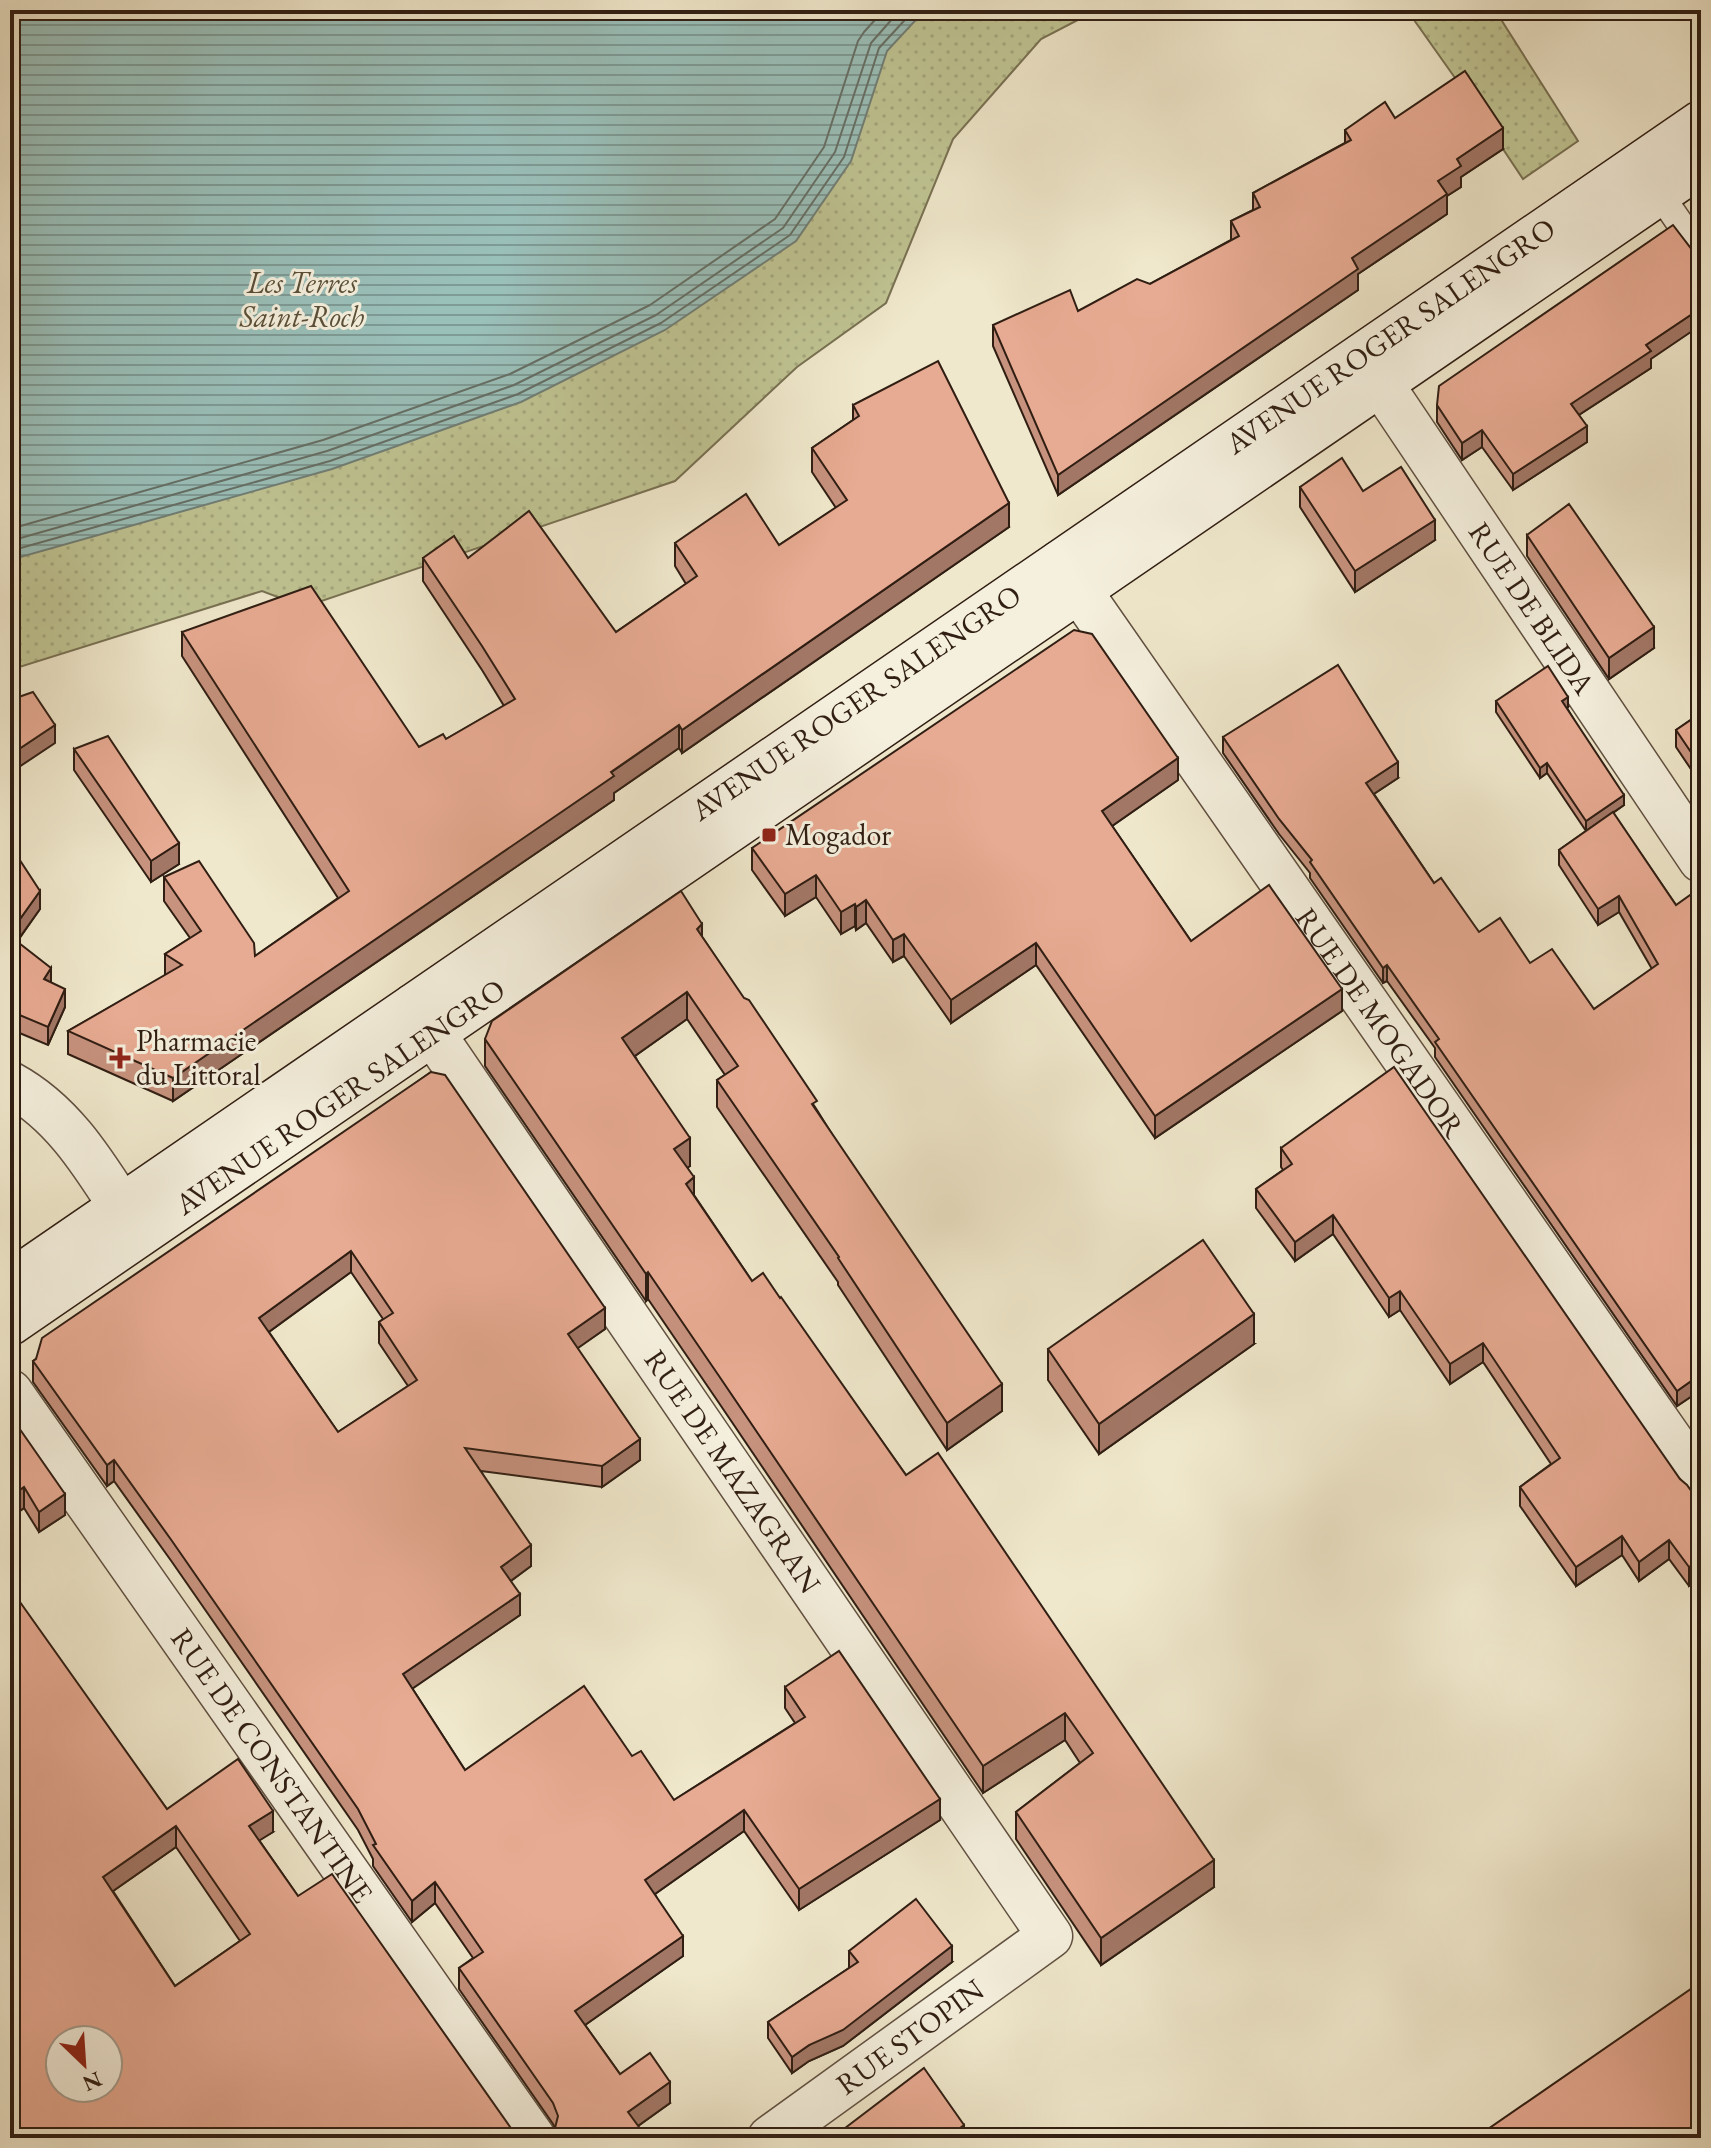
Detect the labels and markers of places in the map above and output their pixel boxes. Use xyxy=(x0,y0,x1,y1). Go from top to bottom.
place label: Mogador xyxy=(785,815,891,854)
marker: Mogador xyxy=(760,826,778,844)
place label: Pharmacie du Littoral xyxy=(136,1021,261,1094)
marker: Pharmacie du Littoral xyxy=(111,1049,129,1067)

